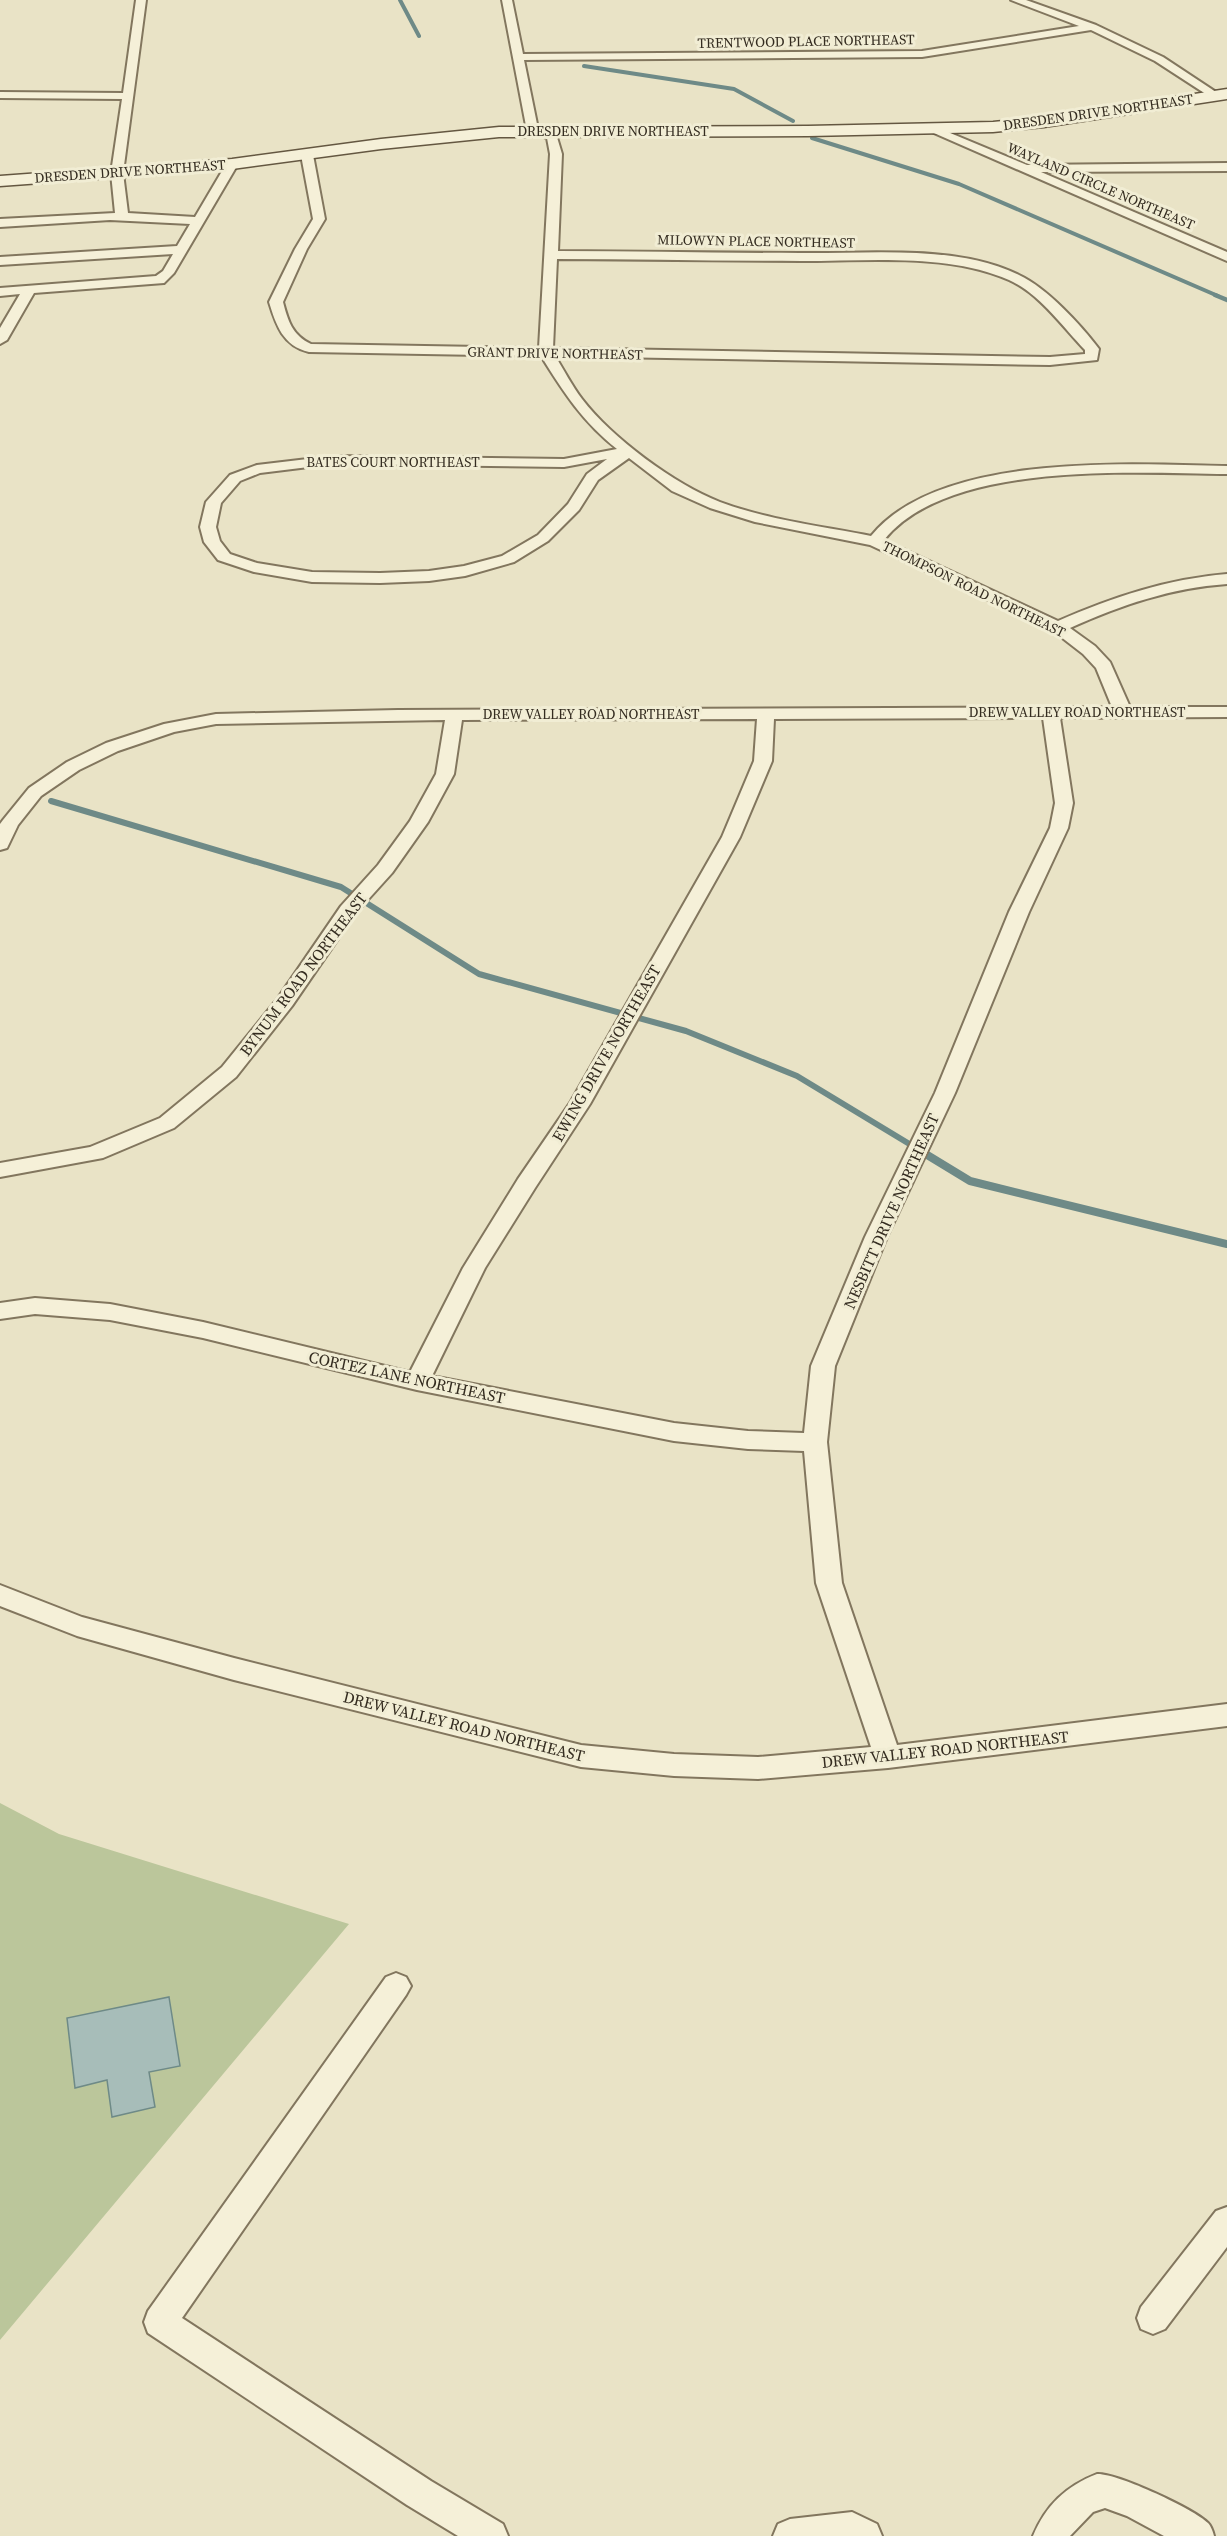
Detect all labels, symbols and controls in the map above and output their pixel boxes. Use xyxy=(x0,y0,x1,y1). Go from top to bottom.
street label: TRENTWOOD PLACE NORTHEAST xyxy=(697,29,915,53)
street label: DRESDEN DRIVE NORTHEAST xyxy=(1002,89,1195,135)
street label: DRESDEN DRIVE NORTHEAST xyxy=(517,121,709,141)
street label: WAYLAND CIRCLE NORTHEAST xyxy=(1004,137,1198,235)
street label: DRESDEN DRIVE NORTHEAST xyxy=(34,154,227,188)
street label: MILOWYN PLACE NORTHEAST xyxy=(657,229,856,253)
street label: GRANT DRIVE NORTHEAST xyxy=(467,341,643,365)
street label: BATES COURT NORTHEAST xyxy=(306,452,480,472)
street label: THOMPSON ROAD NORTHEAST xyxy=(879,536,1069,642)
street label: DREW VALLEY ROAD NORTHEAST xyxy=(968,702,1186,722)
street label: DREW VALLEY ROAD NORTHEAST xyxy=(482,704,700,724)
street label: BYNUM ROAD NORTHEAST xyxy=(234,887,372,1060)
street label: EWING DRIVE NORTHEAST xyxy=(546,960,666,1145)
street label: NESBITT DRIVE NORTHEAST xyxy=(838,1110,944,1312)
street label: CORTEZ LANE NORTHEAST xyxy=(307,1345,508,1409)
street label: DREW VALLEY ROAD NORTHEAST xyxy=(341,1685,587,1767)
street label: DREW VALLEY ROAD NORTHEAST xyxy=(820,1725,1070,1773)

